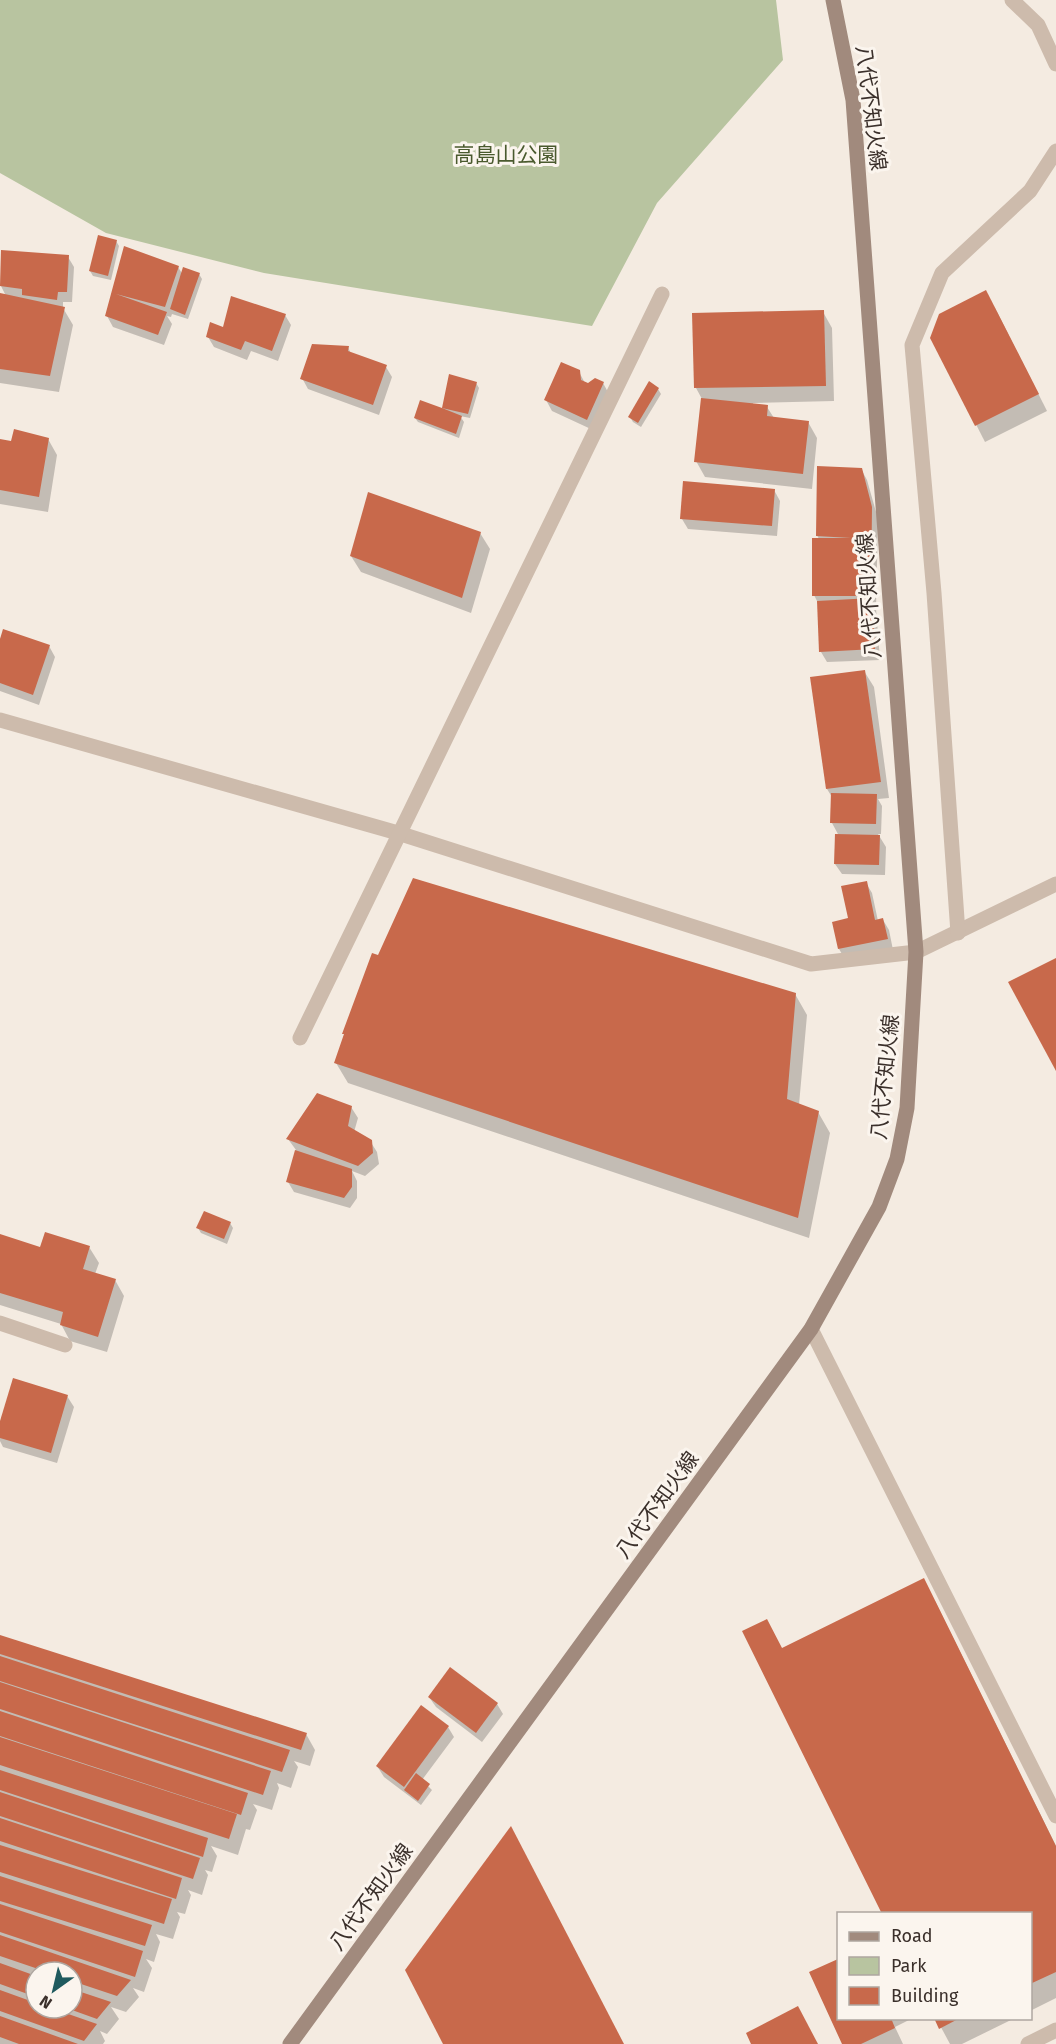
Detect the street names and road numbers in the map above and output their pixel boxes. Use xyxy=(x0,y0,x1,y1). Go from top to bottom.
street label: 八代不知火線 xyxy=(850,44,892,172)
street label: 八代不知火線 xyxy=(852,532,886,660)
street label: 八代不知火線 xyxy=(865,1013,905,1141)
street label: 八代不知火線 xyxy=(609,1446,705,1564)
street label: 八代不知火線 xyxy=(323,1838,419,1956)

